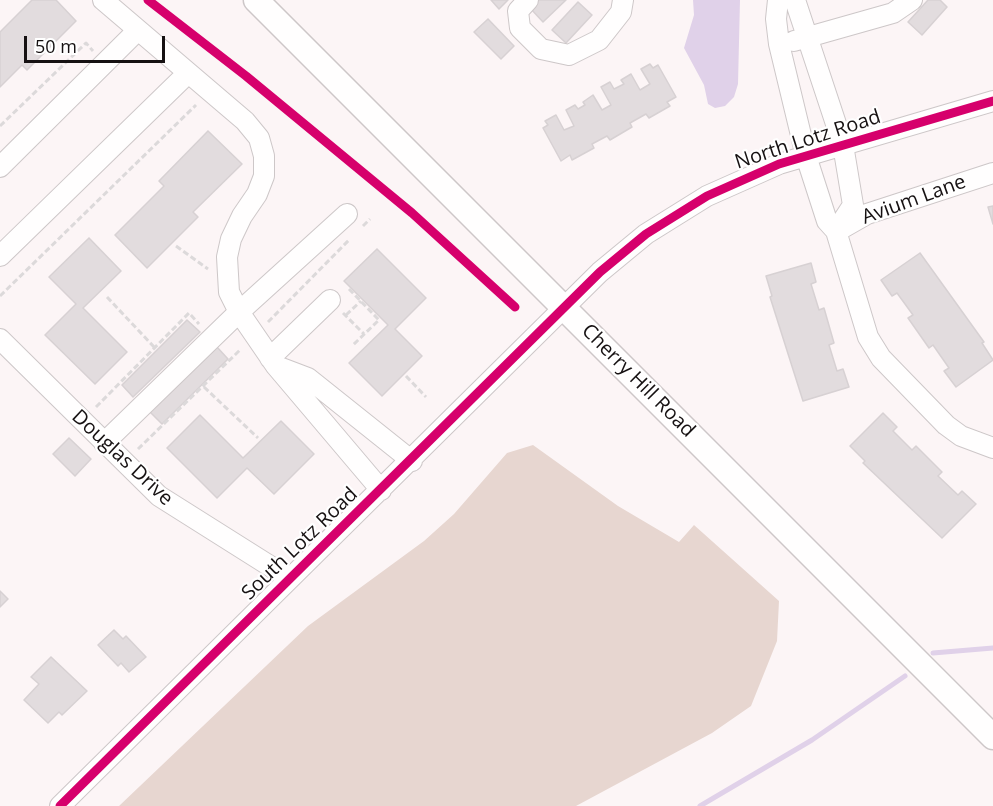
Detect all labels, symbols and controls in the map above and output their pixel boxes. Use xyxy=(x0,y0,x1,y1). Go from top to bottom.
scale bar xyxy=(27,24,168,62)
text: 50 m xyxy=(35,34,77,58)
street label: North Lotz Road xyxy=(732,105,884,175)
street label: Avium Lane xyxy=(859,170,969,230)
street label: Cherry Hill Road xyxy=(576,319,700,443)
street label: Douglas Drive xyxy=(66,405,178,511)
street label: South Lotz Road xyxy=(237,483,363,605)

